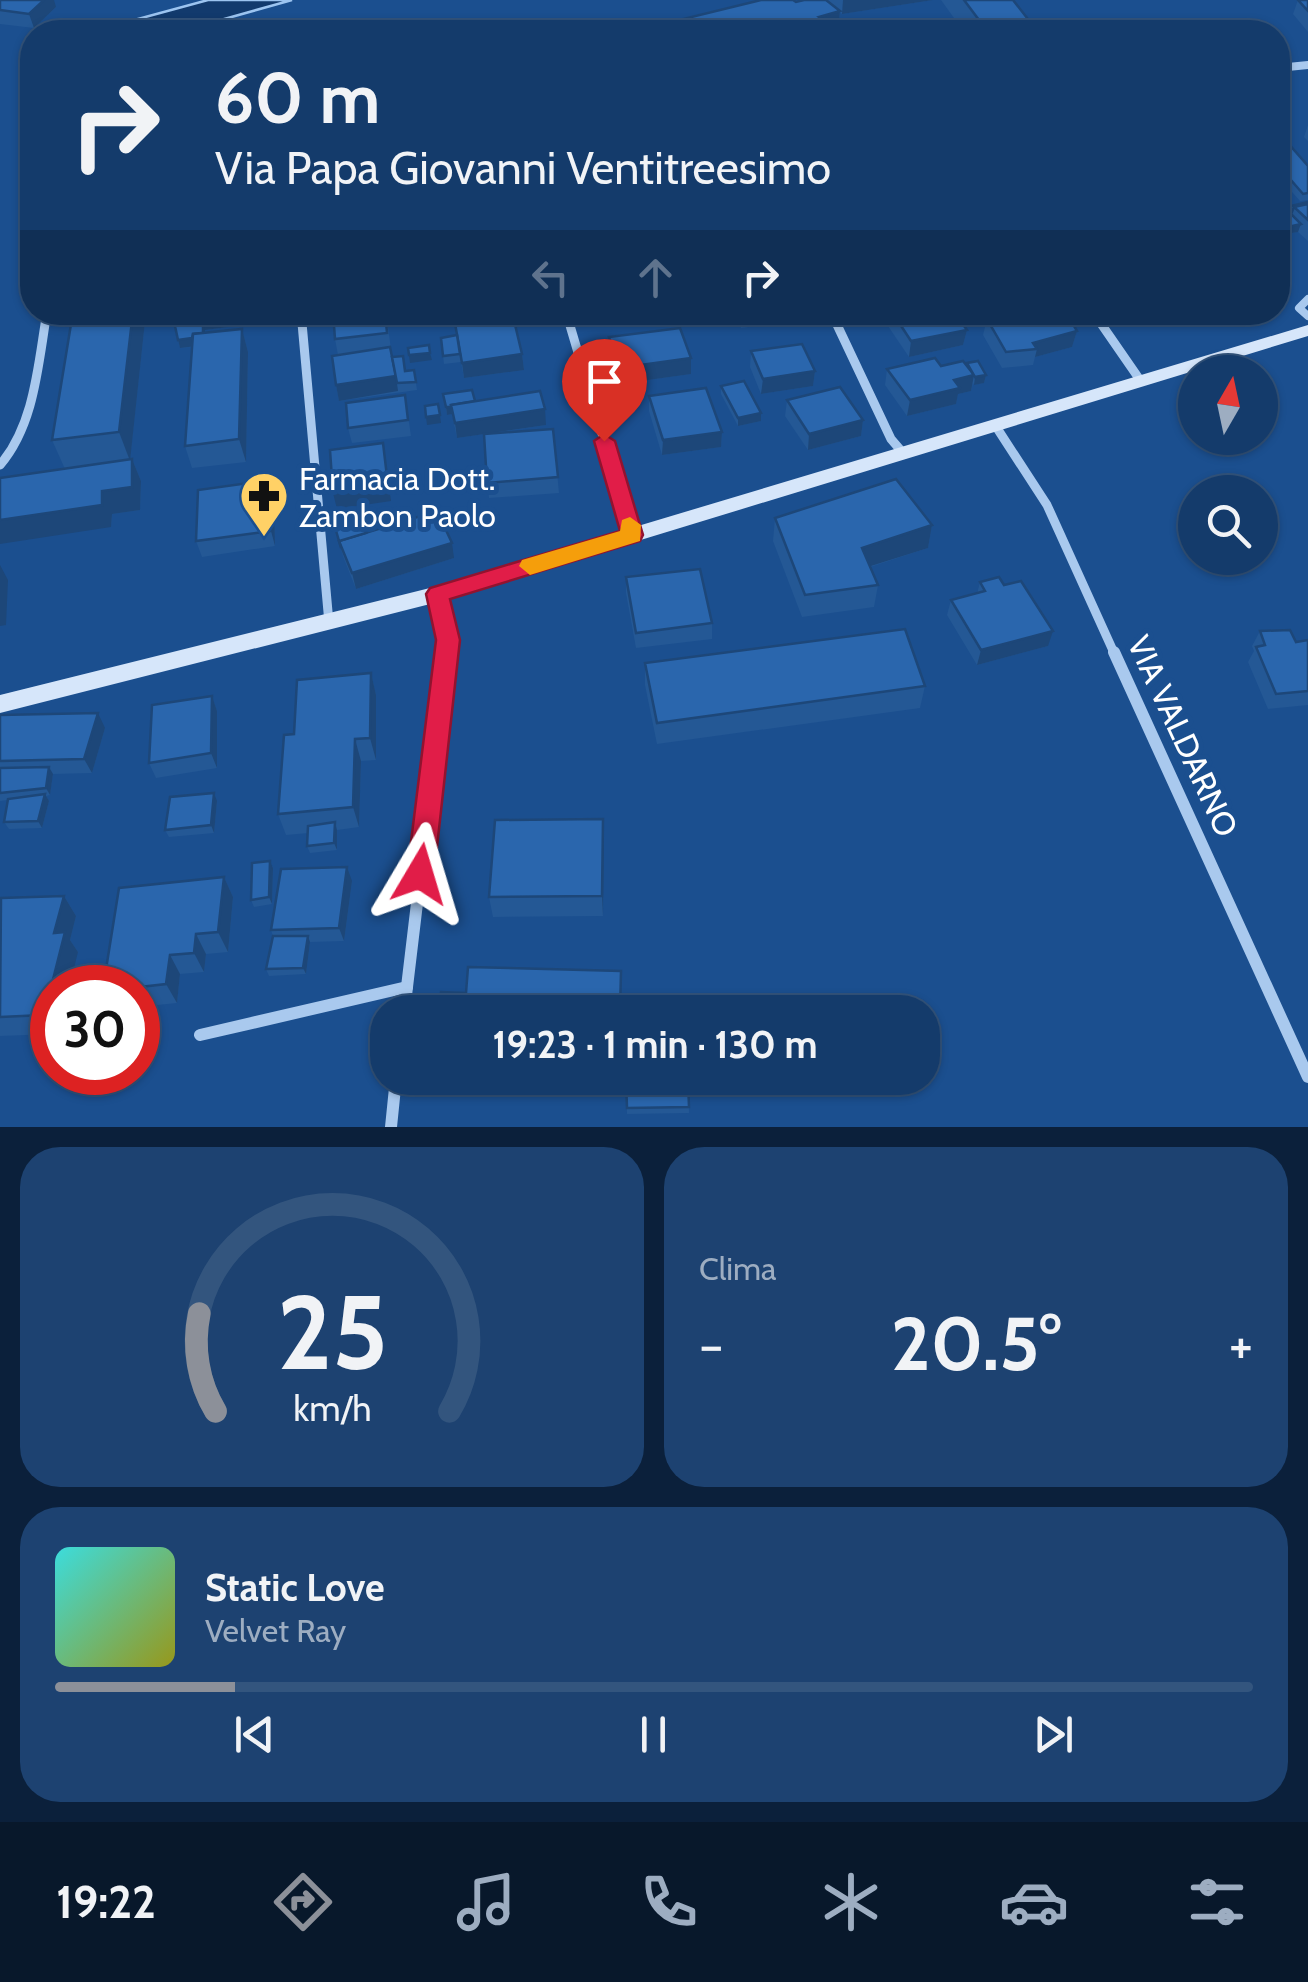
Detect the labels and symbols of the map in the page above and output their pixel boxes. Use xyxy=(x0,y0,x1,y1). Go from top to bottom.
pin xyxy=(562,339,647,442)
north arrow xyxy=(1178,355,1278,455)
place label: Farmacia Dott. Zambon Paolo xyxy=(299,459,496,535)
pharmacy icon: Farmacia Dott. Zambon Paolo xyxy=(238,470,290,538)
street label: VIA VALDARNO xyxy=(1119,629,1247,843)
position arrow xyxy=(368,822,472,926)
speed limit sign: 30 xyxy=(30,965,160,1095)

